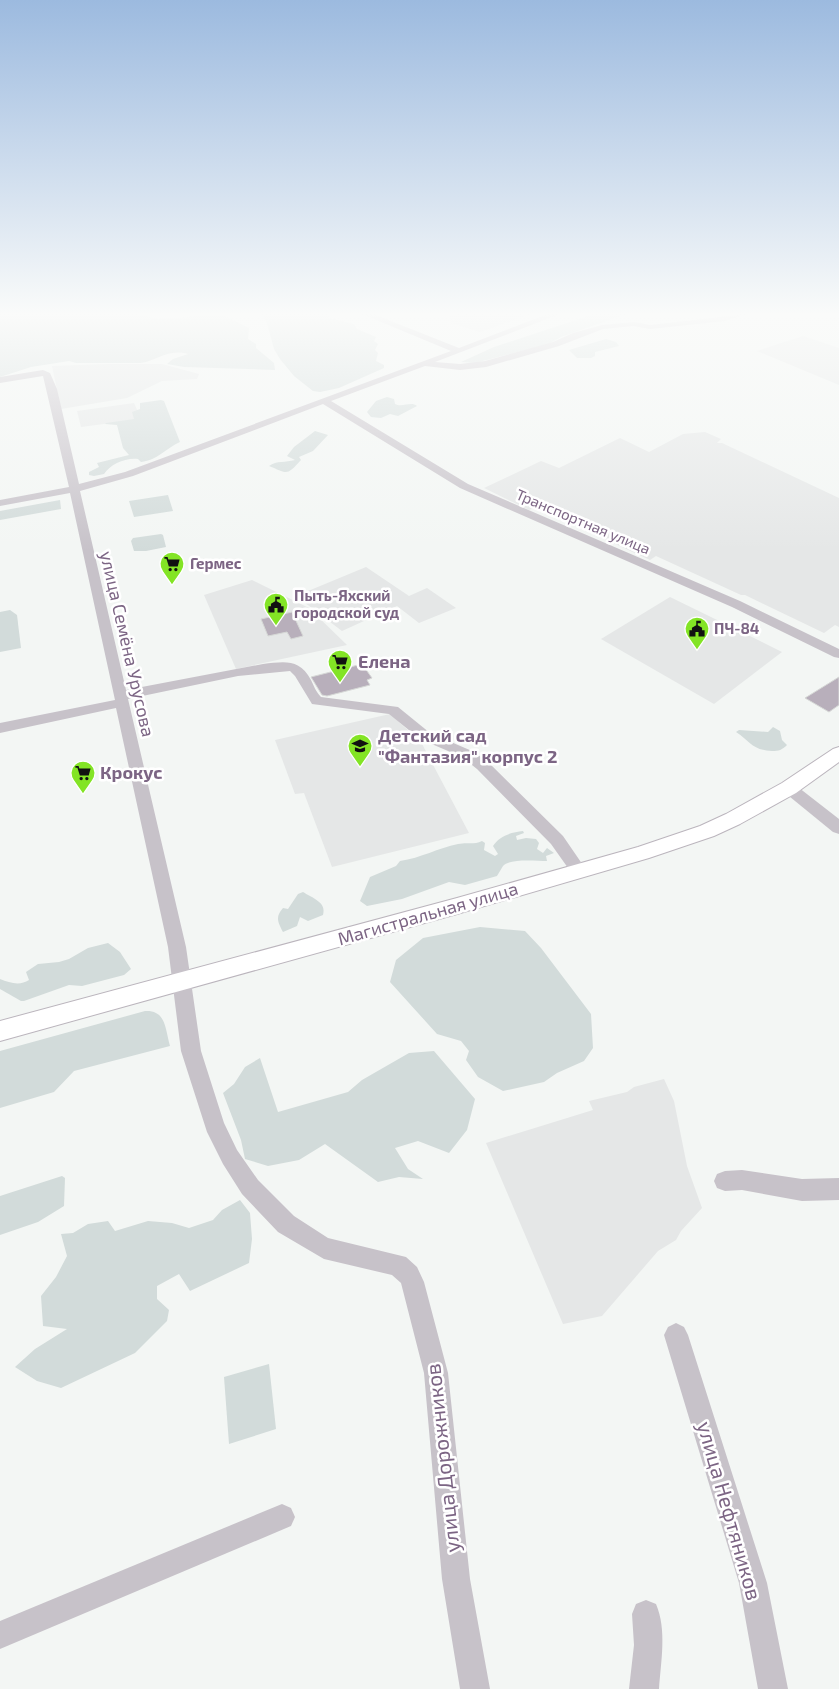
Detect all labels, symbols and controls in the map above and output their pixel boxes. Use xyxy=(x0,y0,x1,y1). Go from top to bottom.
street label: Транспортная улица xyxy=(513,485,653,558)
street label: улица Семёна Урусова xyxy=(96,549,160,739)
supermarket icon: Гермес xyxy=(159,551,185,585)
place label: Гермес xyxy=(190,554,242,572)
place label: Пыть-Яхский городской суд xyxy=(294,586,400,621)
public building icon: Пыть-Яхский городской суд xyxy=(263,592,289,626)
public building icon: ПЧ-84 xyxy=(684,616,710,650)
place label: ПЧ-84 xyxy=(714,619,760,637)
supermarket icon: Елена xyxy=(327,649,353,683)
place label: Елена xyxy=(358,650,410,672)
place label: Детский сад "Фантазия" корпус 2 xyxy=(378,724,557,767)
school or university icon: Детский сад "Фантазия" корпус 2 xyxy=(347,733,373,767)
supermarket icon: Крокус xyxy=(70,760,96,794)
place label: Крокус xyxy=(100,761,162,783)
street label: Магистральная улица xyxy=(335,877,520,949)
street label: улица Дорожников xyxy=(419,1362,465,1554)
street label: улица Нефтяников xyxy=(692,1418,768,1603)

